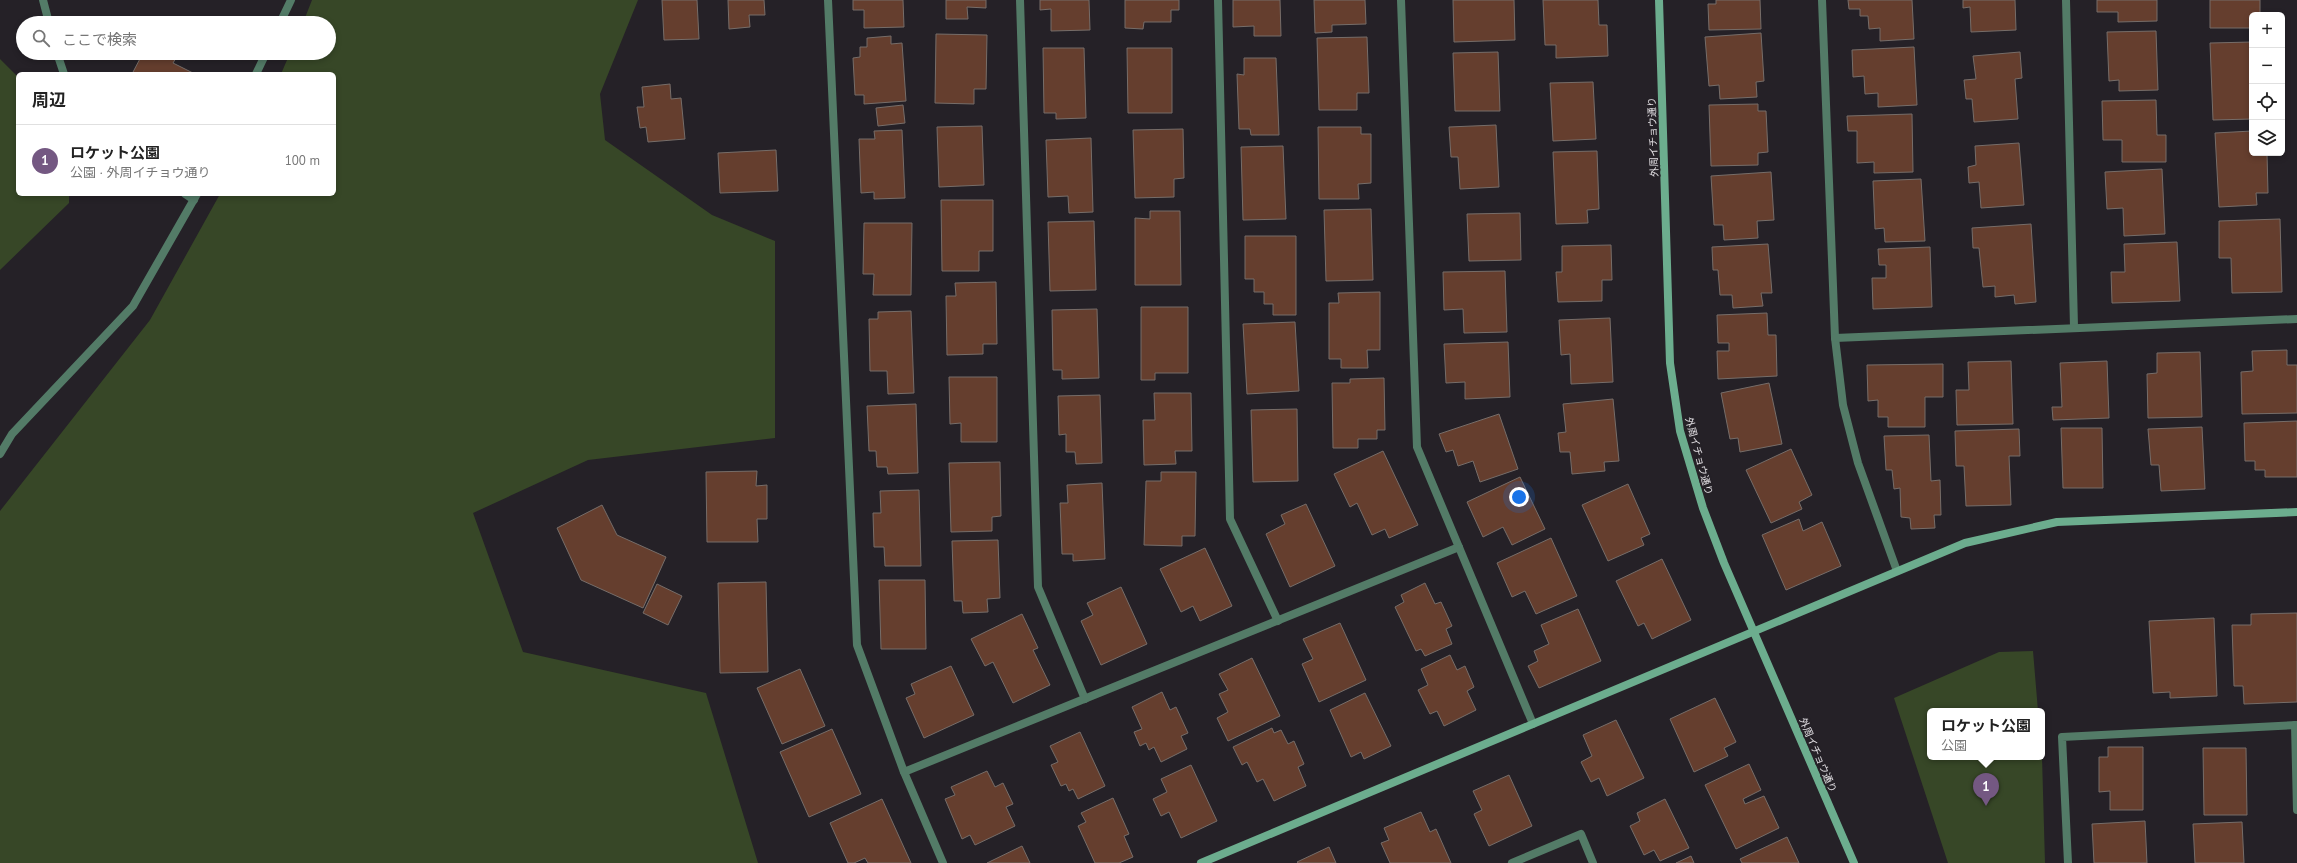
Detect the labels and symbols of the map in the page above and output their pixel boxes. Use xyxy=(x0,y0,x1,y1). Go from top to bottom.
street label: 外周イチョウ通り xyxy=(1645,97,1661,177)
street label: 外周イチョウ通り xyxy=(1682,416,1716,496)
your location xyxy=(1509,487,1529,507)
street label: 外周イチョウ通り xyxy=(1796,716,1840,794)
pin: 1 xyxy=(1973,773,1999,806)

